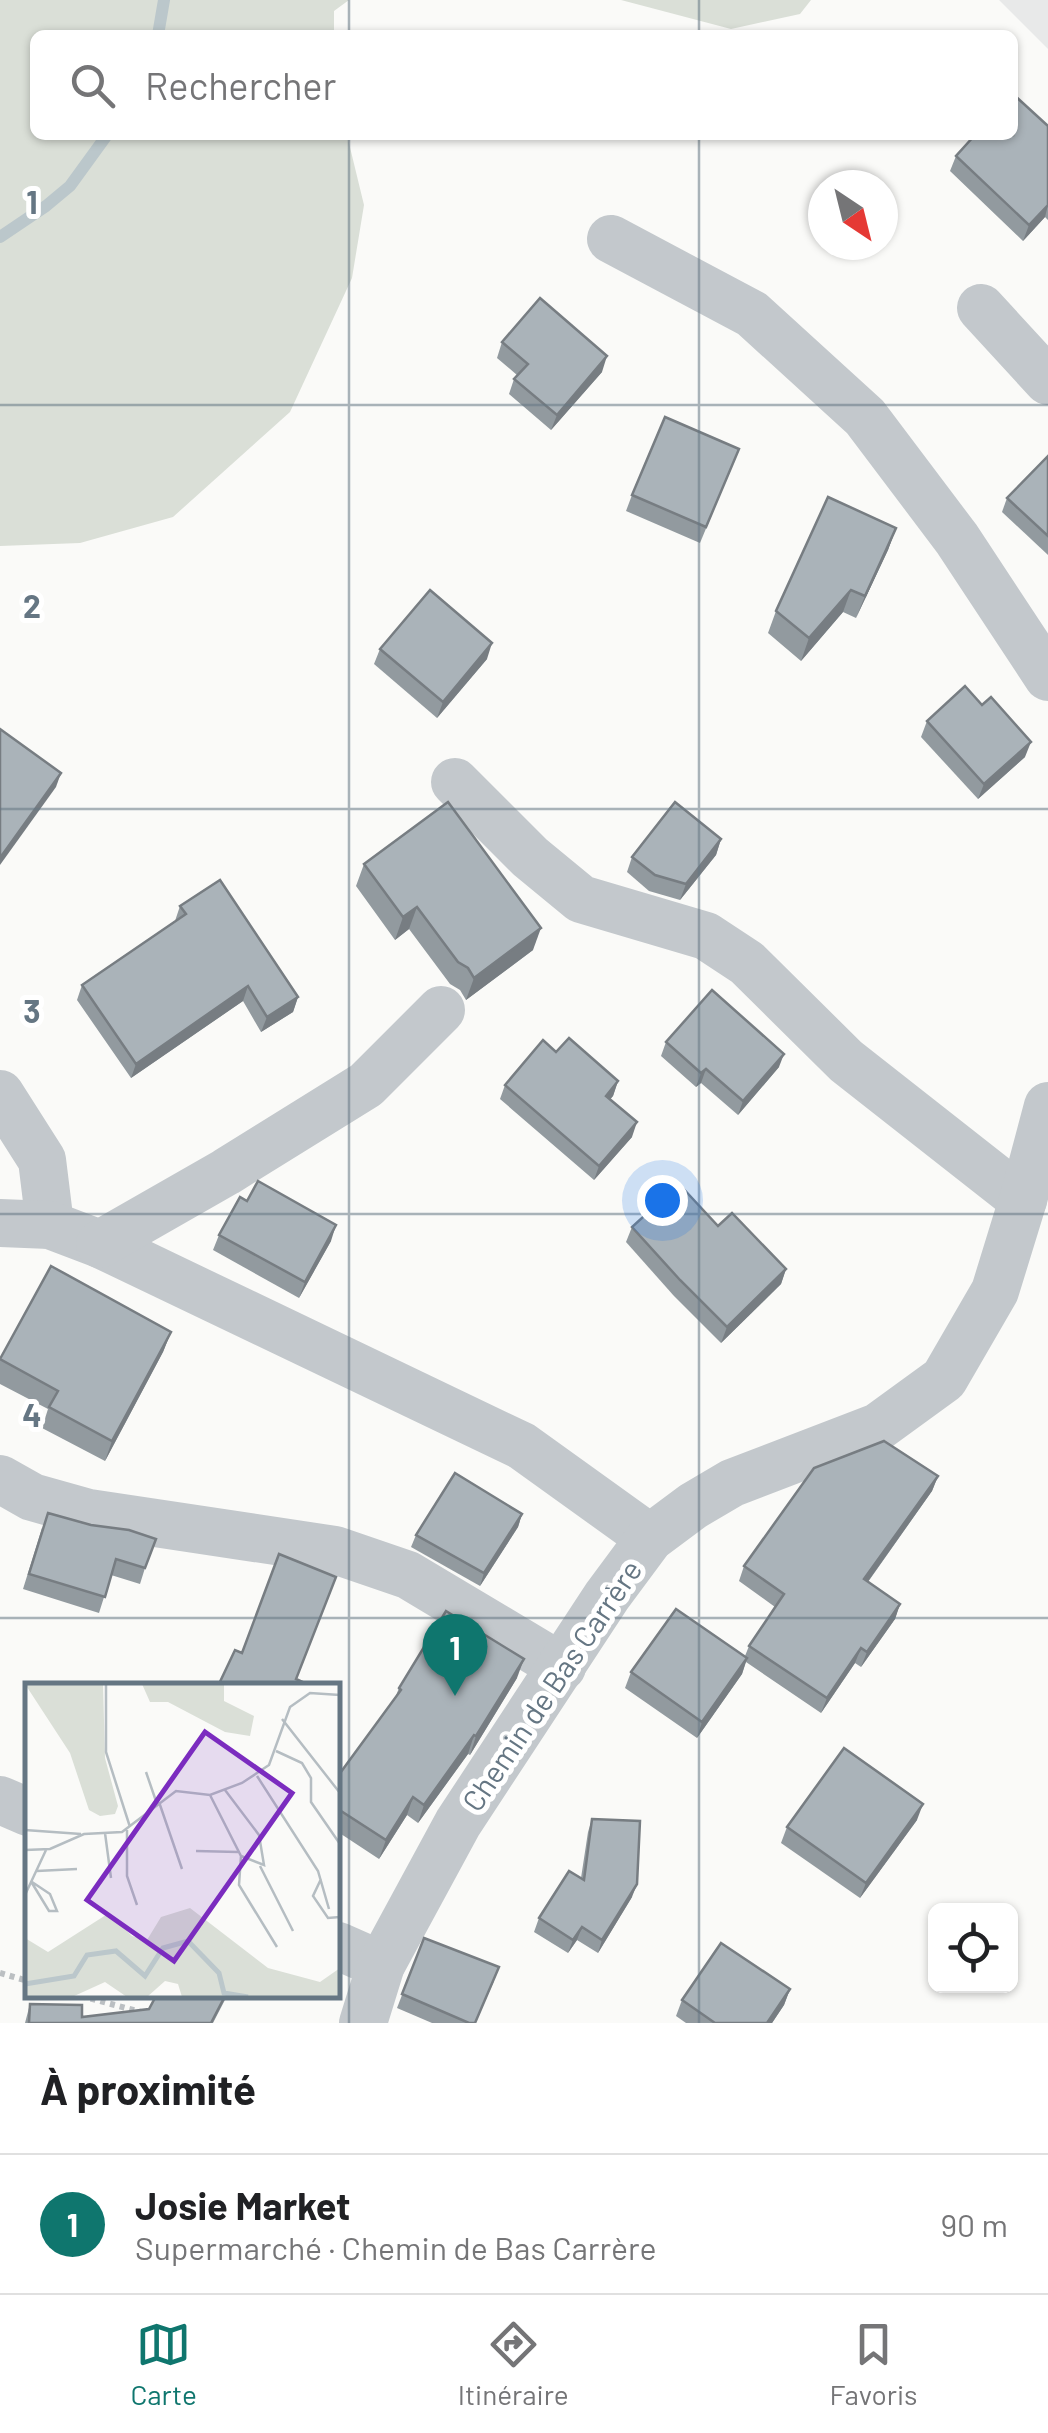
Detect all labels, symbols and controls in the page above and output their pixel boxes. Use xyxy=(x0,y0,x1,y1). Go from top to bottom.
search box xyxy=(30,30,1018,140)
icon: search xyxy=(65,58,120,113)
text: Rechercher xyxy=(145,62,336,108)
north arrow xyxy=(808,170,898,260)
text: 1 xyxy=(26,182,38,220)
text: 2 xyxy=(23,586,41,624)
text: 3 xyxy=(23,991,41,1029)
your location xyxy=(637,1175,688,1226)
text: 4 xyxy=(22,1395,42,1433)
street label: Chemin de Bas Carrère xyxy=(454,1553,648,1817)
pin: 1 xyxy=(422,1614,488,1696)
inset map xyxy=(25,1683,340,1998)
map controls xyxy=(928,1903,1018,1993)
button: locate xyxy=(928,1903,1018,1993)
text: À proximité xyxy=(40,2063,256,2113)
text: Josie Market xyxy=(135,2182,350,2228)
text: 1 xyxy=(67,2205,78,2243)
text: 90 m xyxy=(940,2205,1008,2243)
text: Supermarché · Chemin de Bas Carrère xyxy=(135,2228,657,2266)
tab: Carte xyxy=(130,2317,197,2411)
tab: Itinéraire xyxy=(458,2317,569,2411)
tab: Favoris xyxy=(830,2317,918,2411)

